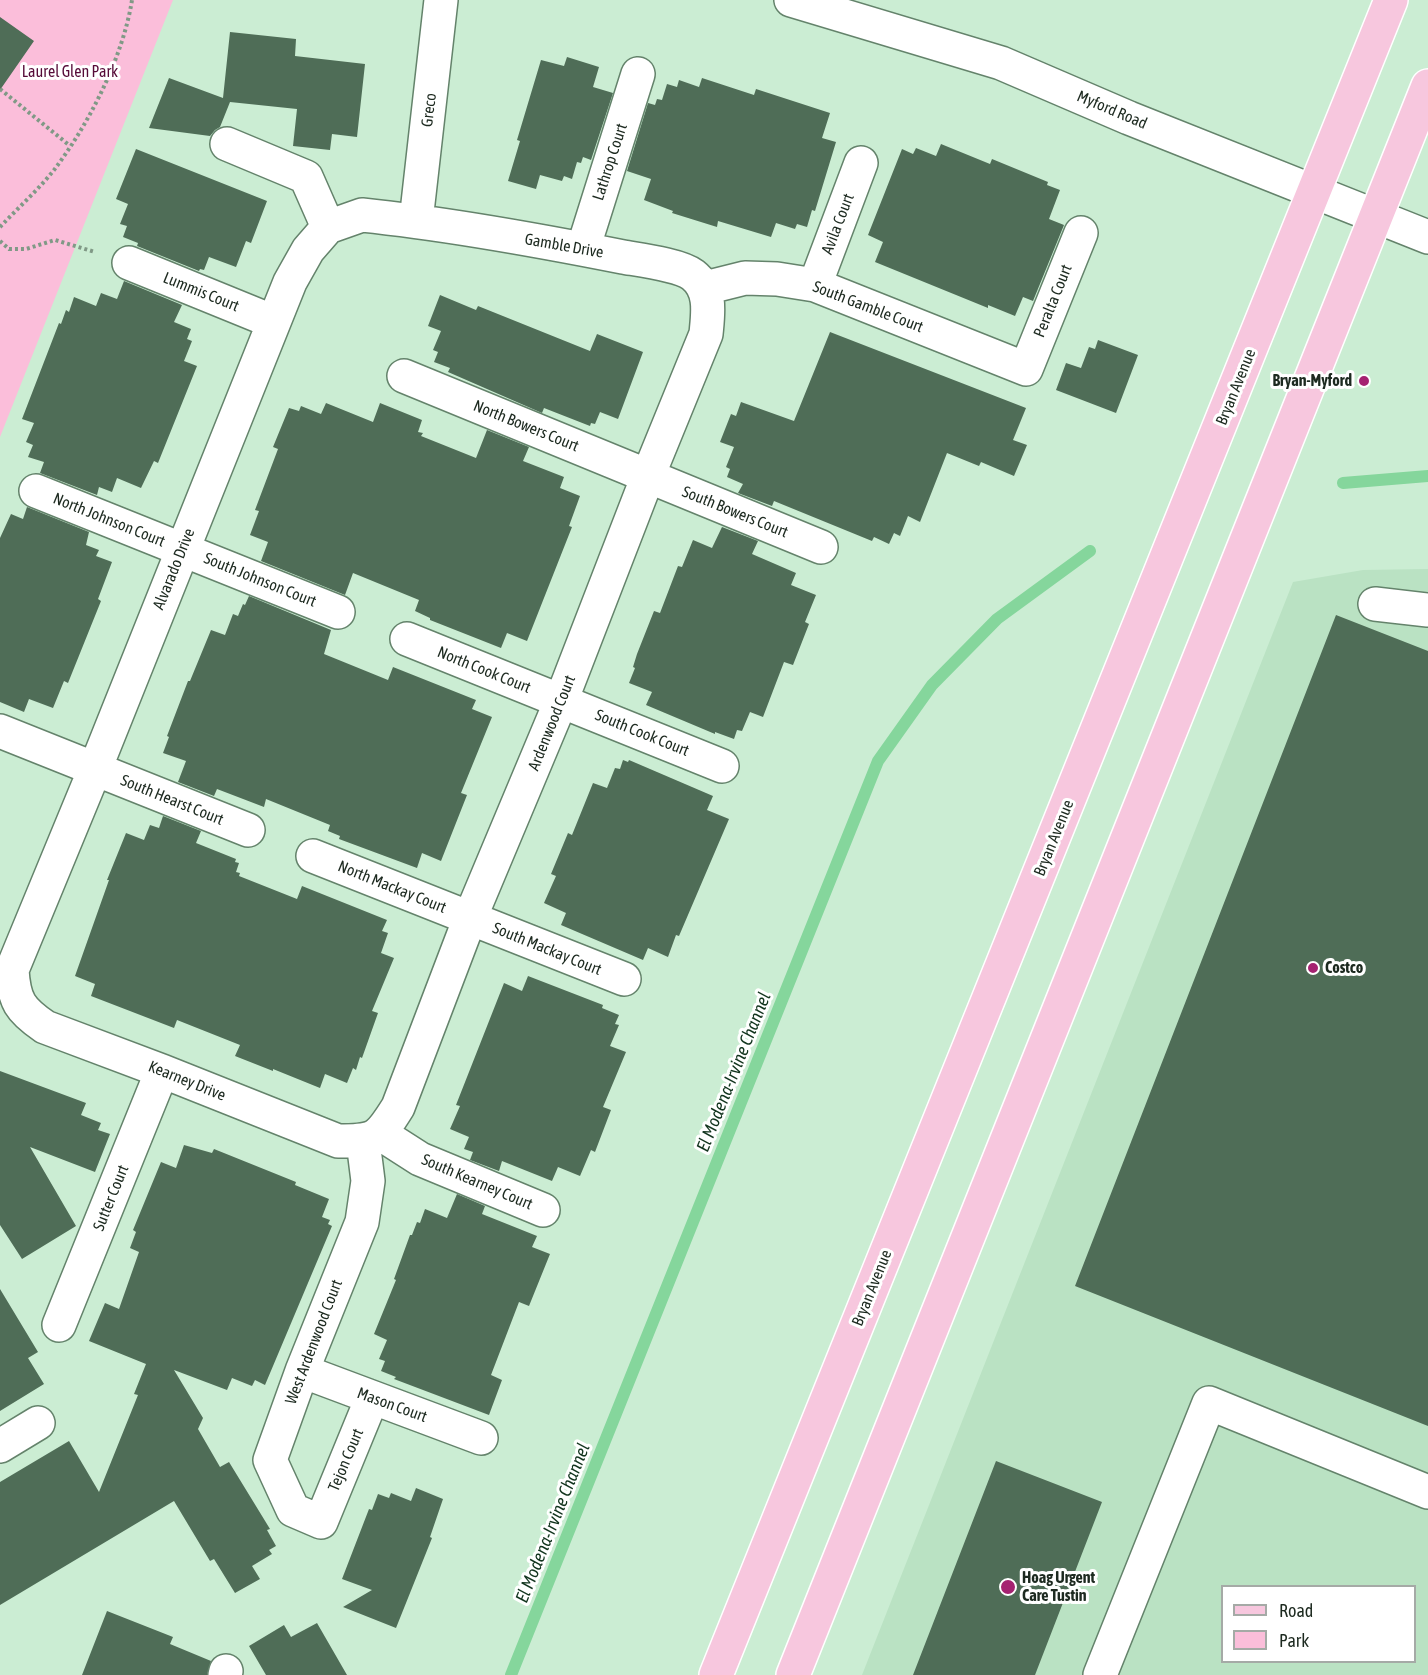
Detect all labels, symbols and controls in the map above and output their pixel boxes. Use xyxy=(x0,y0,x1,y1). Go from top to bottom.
park label: Laurel Glen Park xyxy=(22,62,118,82)
street label: Myford Road xyxy=(1074,87,1150,133)
street label: Greco xyxy=(417,92,441,128)
street label: Lathrop Court xyxy=(589,121,631,203)
street label: Avila Court xyxy=(818,191,858,257)
street label: Gamble Drive xyxy=(523,230,605,262)
street label: Peralta Court xyxy=(1030,262,1076,340)
street label: Lummis Court xyxy=(160,268,242,316)
street label: South Gamble Court xyxy=(810,277,926,337)
street label: Bryan Avenue xyxy=(1212,346,1260,428)
place label: Bryan-Myford xyxy=(1273,371,1352,391)
marker: Bryan-Myford xyxy=(1357,374,1371,388)
street label: North Bowers Court xyxy=(471,396,581,456)
street label: South Bowers Court xyxy=(679,482,791,542)
street label: North Johnson Court xyxy=(50,489,168,551)
street label: Alvarado Drive xyxy=(149,526,199,612)
street label: South Johnson Court xyxy=(201,549,319,611)
street label: North Cook Court xyxy=(434,643,534,697)
street label: Ardenwood Court xyxy=(524,673,580,773)
street label: South Cook Court xyxy=(592,705,692,761)
street label: South Hearst Court xyxy=(118,771,226,829)
street label: Bryan Avenue xyxy=(1030,797,1078,879)
street label: North Mackay Court xyxy=(335,857,449,917)
street label: South Mackay Court xyxy=(490,918,604,980)
place label: Costco xyxy=(1325,958,1363,978)
marker: Costco xyxy=(1306,961,1320,975)
water label: El Modena-Irvine Channel xyxy=(692,989,776,1155)
street label: Kearney Drive xyxy=(146,1057,228,1105)
street label: South Kearney Court xyxy=(419,1150,535,1214)
street label: Sutter Court xyxy=(89,1162,133,1234)
street label: Bryan Avenue xyxy=(848,1247,896,1329)
street label: West Ardenwood Court xyxy=(281,1277,347,1407)
street label: Mason Court xyxy=(354,1384,430,1426)
street label: Tejon Court xyxy=(324,1426,368,1494)
water label: El Modena-Irvine Channel xyxy=(511,1440,595,1606)
place label: Hoag Urgent Care Tustin xyxy=(1022,1568,1095,1606)
marker: Hoag Urgent Care Tustin xyxy=(999,1578,1017,1596)
legend xyxy=(1221,1585,1416,1663)
text: Road xyxy=(1279,1600,1313,1621)
text: Park xyxy=(1279,1630,1309,1651)

